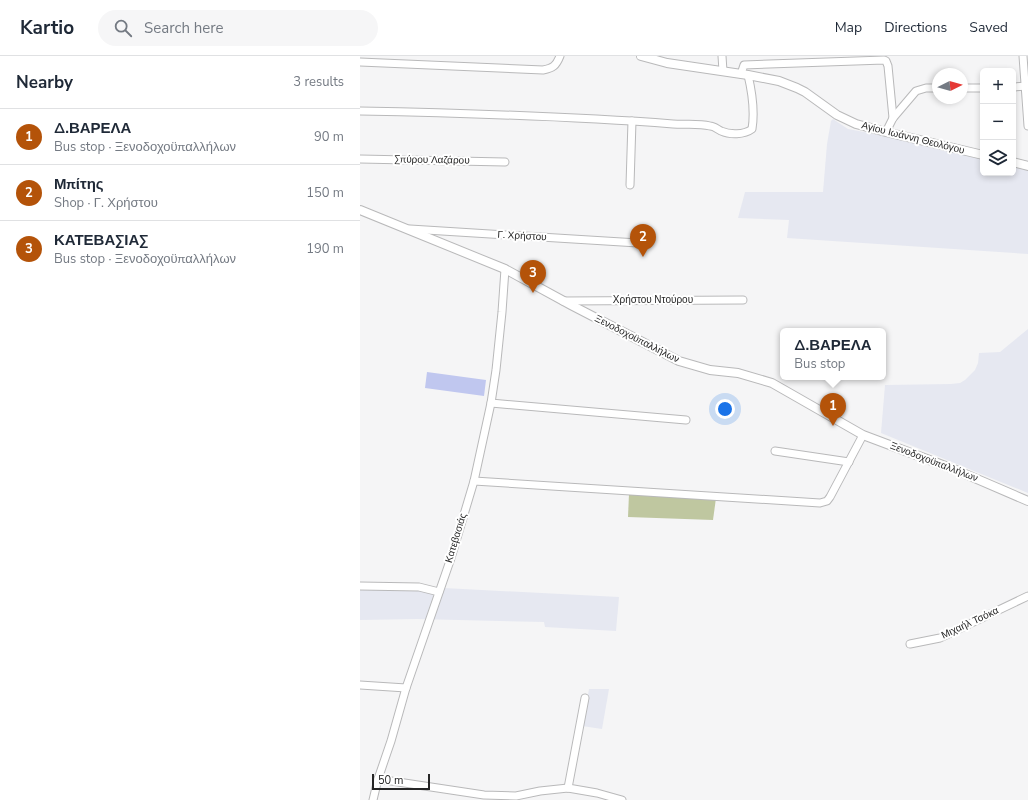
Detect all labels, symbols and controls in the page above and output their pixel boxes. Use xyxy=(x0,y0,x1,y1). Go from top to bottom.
search box xyxy=(98,10,378,46)
text: Kartio xyxy=(20,15,74,41)
icon: search xyxy=(112,17,134,39)
text: Search here xyxy=(144,18,224,38)
text: Map xyxy=(835,18,862,37)
text: Directions xyxy=(884,18,947,37)
text: Saved xyxy=(969,18,1008,37)
north arrow xyxy=(932,68,968,104)
map controls xyxy=(980,68,1016,176)
button: + xyxy=(980,68,1016,104)
text: Nearby xyxy=(16,71,73,94)
text: 3 results xyxy=(293,73,344,91)
button: − xyxy=(980,104,1016,140)
text: Δ.ΒΑΡΕΛΑ xyxy=(54,118,131,138)
street label: Αγίου Ιωάννη Θεολόγου xyxy=(860,118,966,158)
text: 1 xyxy=(25,128,33,146)
text: 90 m xyxy=(314,128,344,146)
text: Bus stop · Ξενοδοχοϋπαλλήλων xyxy=(54,138,236,156)
button: layers xyxy=(980,140,1016,176)
street label: Σπύρου Λαζάρου xyxy=(394,152,470,168)
text: Μπίτης xyxy=(54,174,104,194)
text: 2 xyxy=(25,184,33,202)
text: 150 m xyxy=(306,184,344,202)
text: Shop · Γ. Χρήστου xyxy=(54,194,158,212)
pin: 2 xyxy=(630,224,656,257)
street label: Γ. Χρήστου xyxy=(497,228,547,244)
text: ΚΑΤΕΒΑΣΙΑΣ xyxy=(54,230,148,250)
text: 3 xyxy=(25,240,33,258)
text: 190 m xyxy=(306,240,344,258)
text: Bus stop · Ξενοδοχοϋπαλλήλων xyxy=(54,250,236,268)
pin: 3 xyxy=(520,260,546,293)
street label: Χρήστου Ντούρου xyxy=(613,293,693,307)
street label: Ξενοδοχοϋπαλλήλων xyxy=(592,312,682,366)
popup xyxy=(780,328,886,380)
text: Δ.ΒΑΡΕΛΑ xyxy=(794,335,872,355)
text: Bus stop xyxy=(794,355,845,373)
pin: 1 xyxy=(820,393,846,426)
your location xyxy=(715,399,735,419)
street label: Ξενοδοχοϋπαλλήλων xyxy=(888,439,980,485)
street label: Κατεβασιάς xyxy=(442,511,470,565)
street label: Μιχαήλ Τσόκα xyxy=(939,603,1001,642)
scale bar xyxy=(372,772,430,791)
text: 50 m xyxy=(378,773,403,788)

